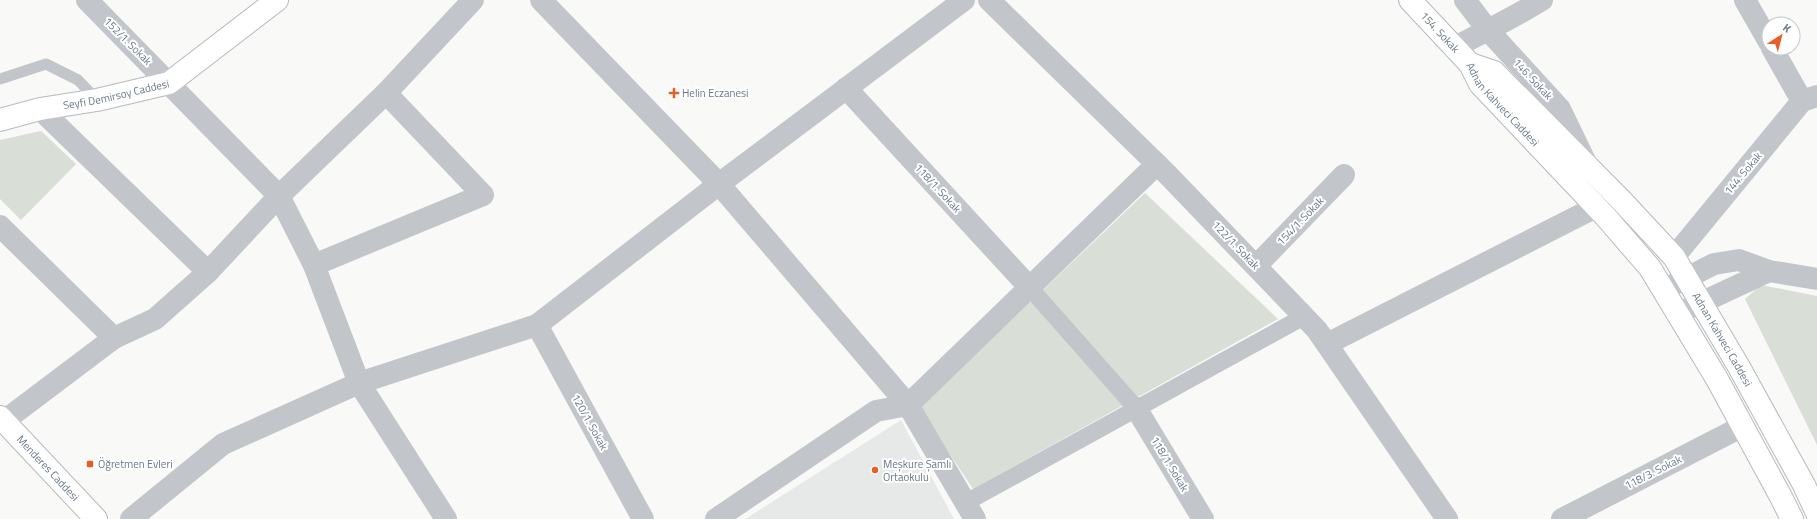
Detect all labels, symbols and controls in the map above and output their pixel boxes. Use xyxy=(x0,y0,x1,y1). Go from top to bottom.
street label: 154. Sokak xyxy=(1417,8,1464,57)
street label: 152/1. Sokak xyxy=(101,14,156,69)
north arrow xyxy=(1761,16,1801,56)
text: K xyxy=(1780,20,1795,37)
street label: 146. Sokak xyxy=(1510,55,1557,104)
street label: Adnan Kahveci Caddesi xyxy=(1462,60,1543,150)
street label: Seyfi Demirsoy Caddesi xyxy=(62,75,171,113)
place label: Helin Eczanesi xyxy=(682,85,748,101)
marker: Helin Eczanesi xyxy=(669,88,679,98)
street label: 144. Sokak xyxy=(1720,148,1766,198)
street label: 118/1. Sokak xyxy=(911,160,965,217)
street label: 154/1. Sokak xyxy=(1273,193,1328,249)
street label: 122/1. Sokak xyxy=(1209,217,1264,273)
street label: Adnan Kahveci Caddesi xyxy=(1689,289,1756,389)
street label: 120/1. Sokak xyxy=(568,391,612,454)
street label: Menderes Caddesi xyxy=(13,431,83,504)
street label: 118/1. Sokak xyxy=(1147,433,1193,495)
street label: 118/3. Sokak xyxy=(1622,451,1685,493)
place label: Öğretmen Evleri xyxy=(98,456,173,472)
place label: Meşkure Şamlı Ortaokulu xyxy=(883,456,951,485)
marker: Öğretmen Evleri xyxy=(85,459,95,469)
marker: Meşkure Şamlı Ortaokulu xyxy=(870,465,880,475)

